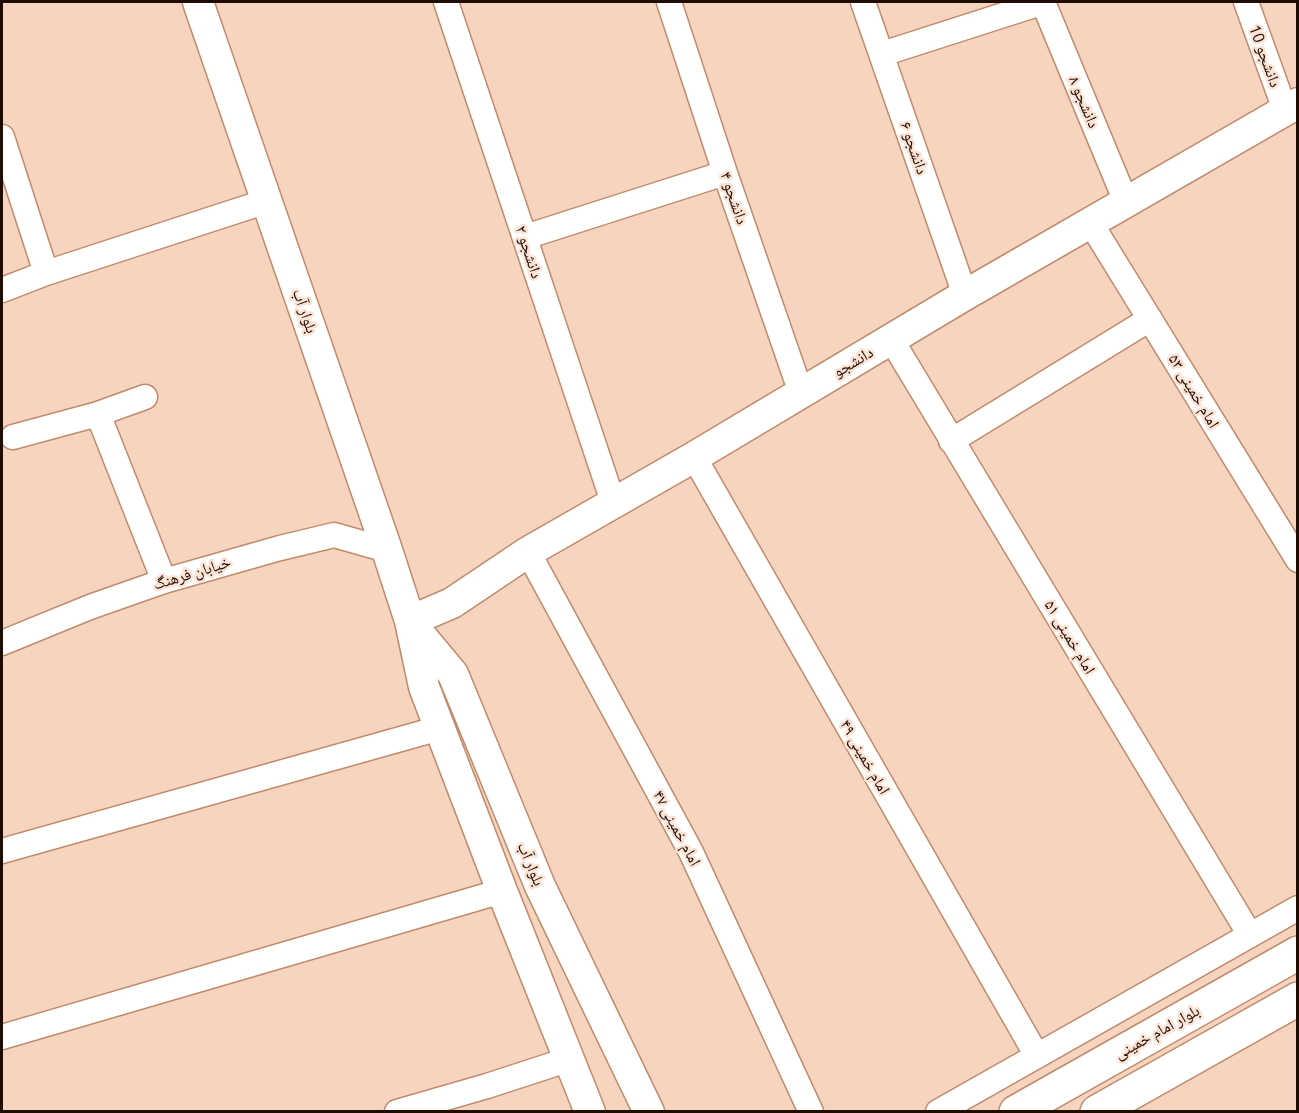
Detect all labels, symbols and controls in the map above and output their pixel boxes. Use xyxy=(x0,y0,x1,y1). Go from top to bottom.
street label: دانشجو 10 xyxy=(1245,22,1285,90)
street label: دانشجو ۸ xyxy=(1065,73,1103,131)
street label: دانشجو ۶ xyxy=(896,119,932,177)
street label: دانشجو ۴ xyxy=(716,169,752,227)
street label: دانشجو ۲ xyxy=(511,223,547,281)
street label: بلوار آب xyxy=(288,286,322,336)
street label: دانشجو xyxy=(829,343,877,381)
street label: امام خمینی ۵۳ xyxy=(1164,351,1224,431)
street label: خیابان فرهنگ xyxy=(151,552,233,594)
street label: امام خمینی ۵۱ xyxy=(1040,597,1100,677)
street label: امام خمینی ۴۹ xyxy=(836,716,894,798)
street label: امام خمینی ۴۷ xyxy=(649,787,705,869)
street label: بلوار آب xyxy=(513,839,549,889)
street label: بلوار امام خمینی xyxy=(1111,1001,1203,1063)

